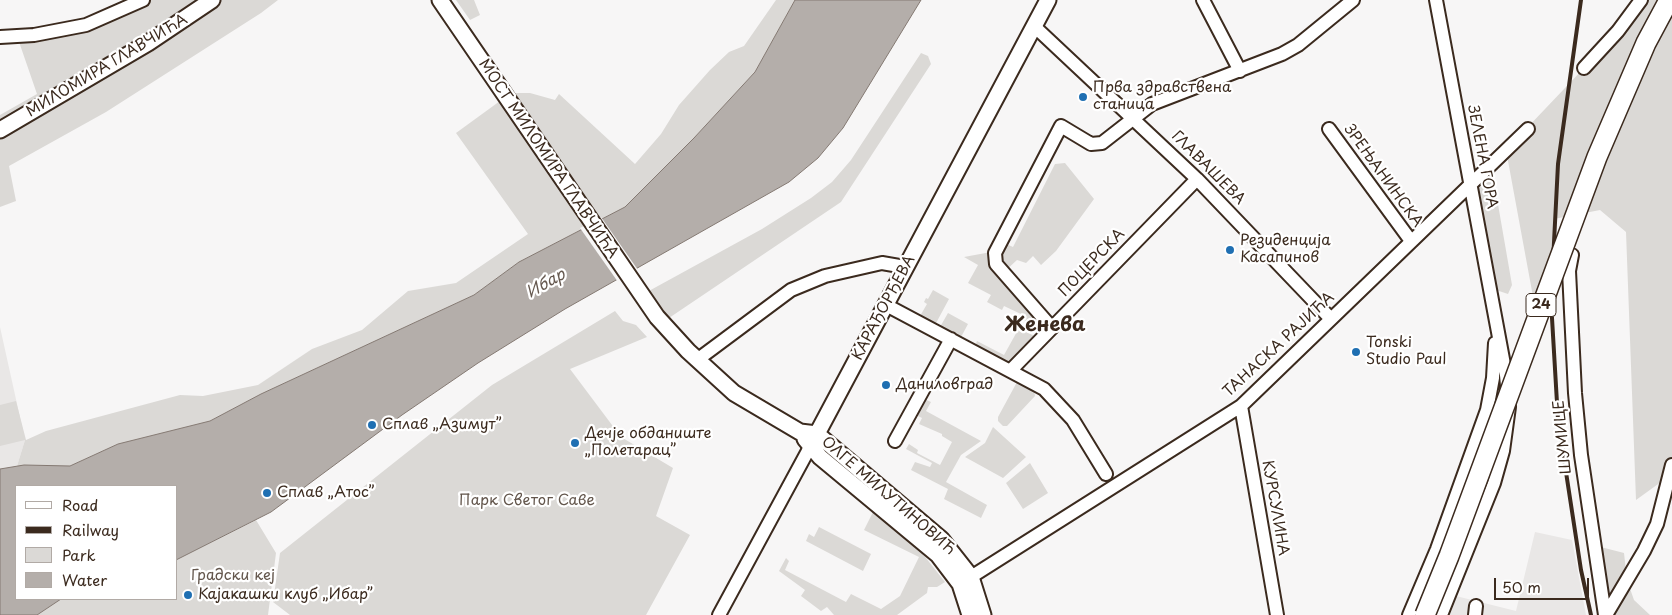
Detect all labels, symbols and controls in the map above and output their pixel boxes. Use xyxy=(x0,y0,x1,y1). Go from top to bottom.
street label: МИЛОМИРА ГЛАВЧИЋА xyxy=(23,11,191,121)
street label: МОСТ МИЛОМИРА ГЛАВЧИЋА xyxy=(474,56,622,262)
place label: Прва здравствена станица xyxy=(1093,79,1231,114)
marker: Прва здравствена станица xyxy=(1077,91,1089,103)
street label: ЗЕЛЕНА ГОРА xyxy=(1463,104,1501,210)
street label: ЗРЕЊАНИНСКА xyxy=(1340,121,1426,231)
street label: ГЛАВАШЕВА xyxy=(1167,127,1249,209)
street label: ПОЦЕРСКА xyxy=(1055,225,1129,301)
place label: Резиденција Касапинов xyxy=(1240,232,1331,267)
marker: Резиденција Касапинов xyxy=(1224,244,1236,256)
street label: КАРАЂОРЂЕВА xyxy=(849,253,919,363)
water label: Ибар xyxy=(523,265,569,303)
street label: ТАНАСКА РАЈИЋА xyxy=(1220,289,1338,401)
road number: 24 xyxy=(1526,294,1556,316)
district label: Женева xyxy=(1004,313,1086,337)
place label: Tonski Studio Paul xyxy=(1366,334,1446,369)
marker: Tonski Studio Paul xyxy=(1350,346,1362,358)
place label: Даниловград xyxy=(896,376,993,394)
marker: Даниловград xyxy=(880,379,892,391)
street label: ШУМИЦЕ xyxy=(1550,399,1576,475)
place label: Сплав „Азимут” xyxy=(382,416,502,434)
marker: Сплав „Азимут” xyxy=(366,419,378,431)
place label: Дечје обданиште „Полетарац” xyxy=(585,425,711,460)
street label: ОЛГЕ МИЛУТИНОВИЋ xyxy=(818,433,958,559)
marker: Дечје обданиште „Полетарац” xyxy=(569,437,581,449)
street label: КУРСУЛИНА xyxy=(1258,459,1292,557)
place label: Сплав „Атос” xyxy=(277,484,374,502)
legend xyxy=(15,485,178,600)
marker: Сплав „Атос” xyxy=(261,487,273,499)
park label: Парк Светог Саве xyxy=(459,492,595,510)
text: Road xyxy=(62,493,98,516)
text: Railway xyxy=(62,518,119,541)
text: Park xyxy=(62,543,96,566)
park label: Градски кеј xyxy=(191,567,275,585)
text: Water xyxy=(62,568,107,591)
scale bar xyxy=(1497,568,1592,600)
text: 50 m xyxy=(1502,575,1541,598)
place label: Кајакашки клуб „Ибар” xyxy=(198,586,373,604)
marker: Кајакашки клуб „Ибар” xyxy=(182,589,194,601)

